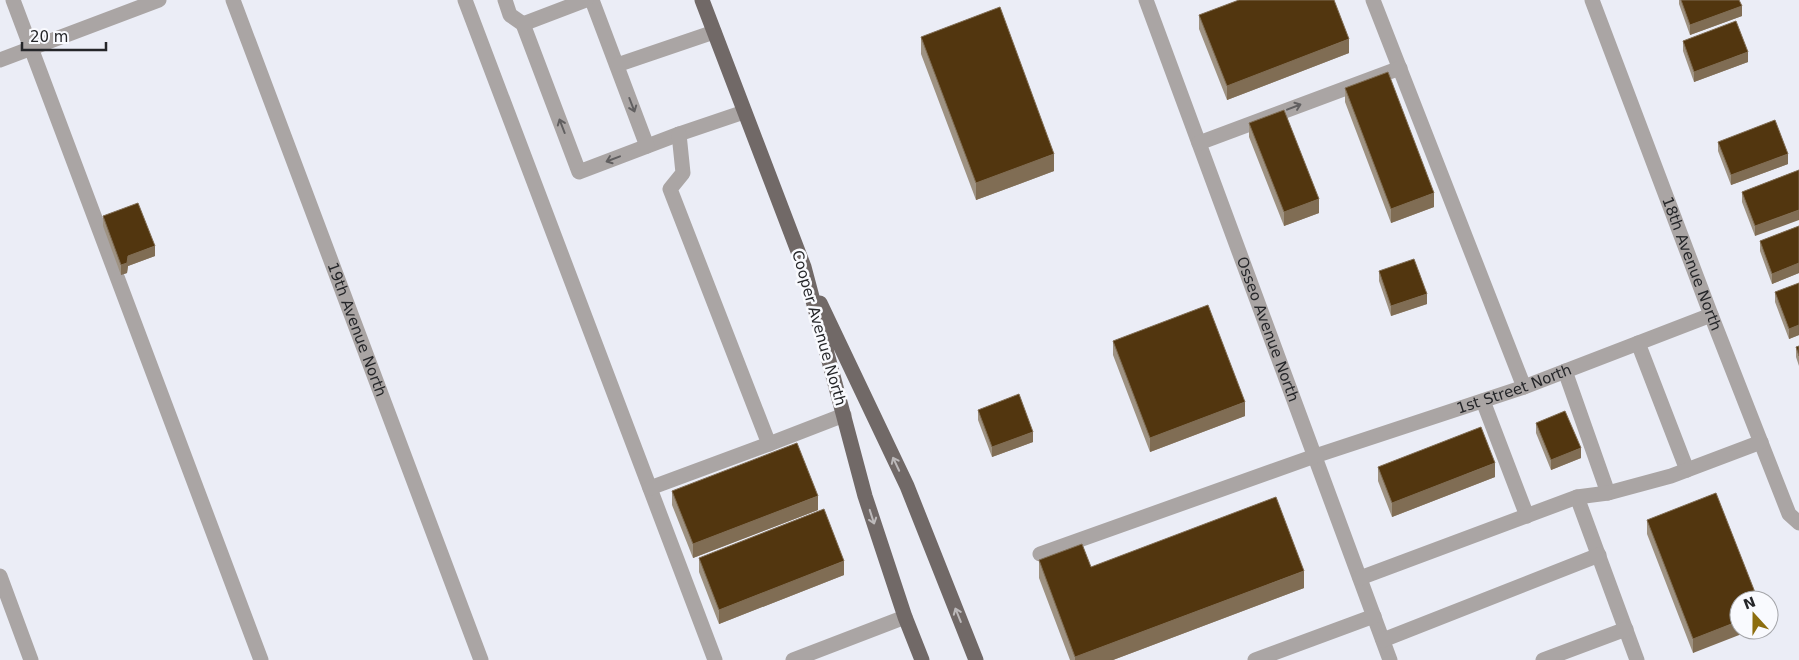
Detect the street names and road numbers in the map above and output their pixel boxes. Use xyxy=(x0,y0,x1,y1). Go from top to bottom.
street label: 18th Avenue North xyxy=(1658,194,1725,333)
street label: Cooper Avenue North xyxy=(788,248,850,408)
street label: Osseo Avenue North xyxy=(1233,254,1303,404)
street label: 19th Avenue North xyxy=(323,260,390,399)
street label: 1st Street North xyxy=(1454,361,1574,418)

